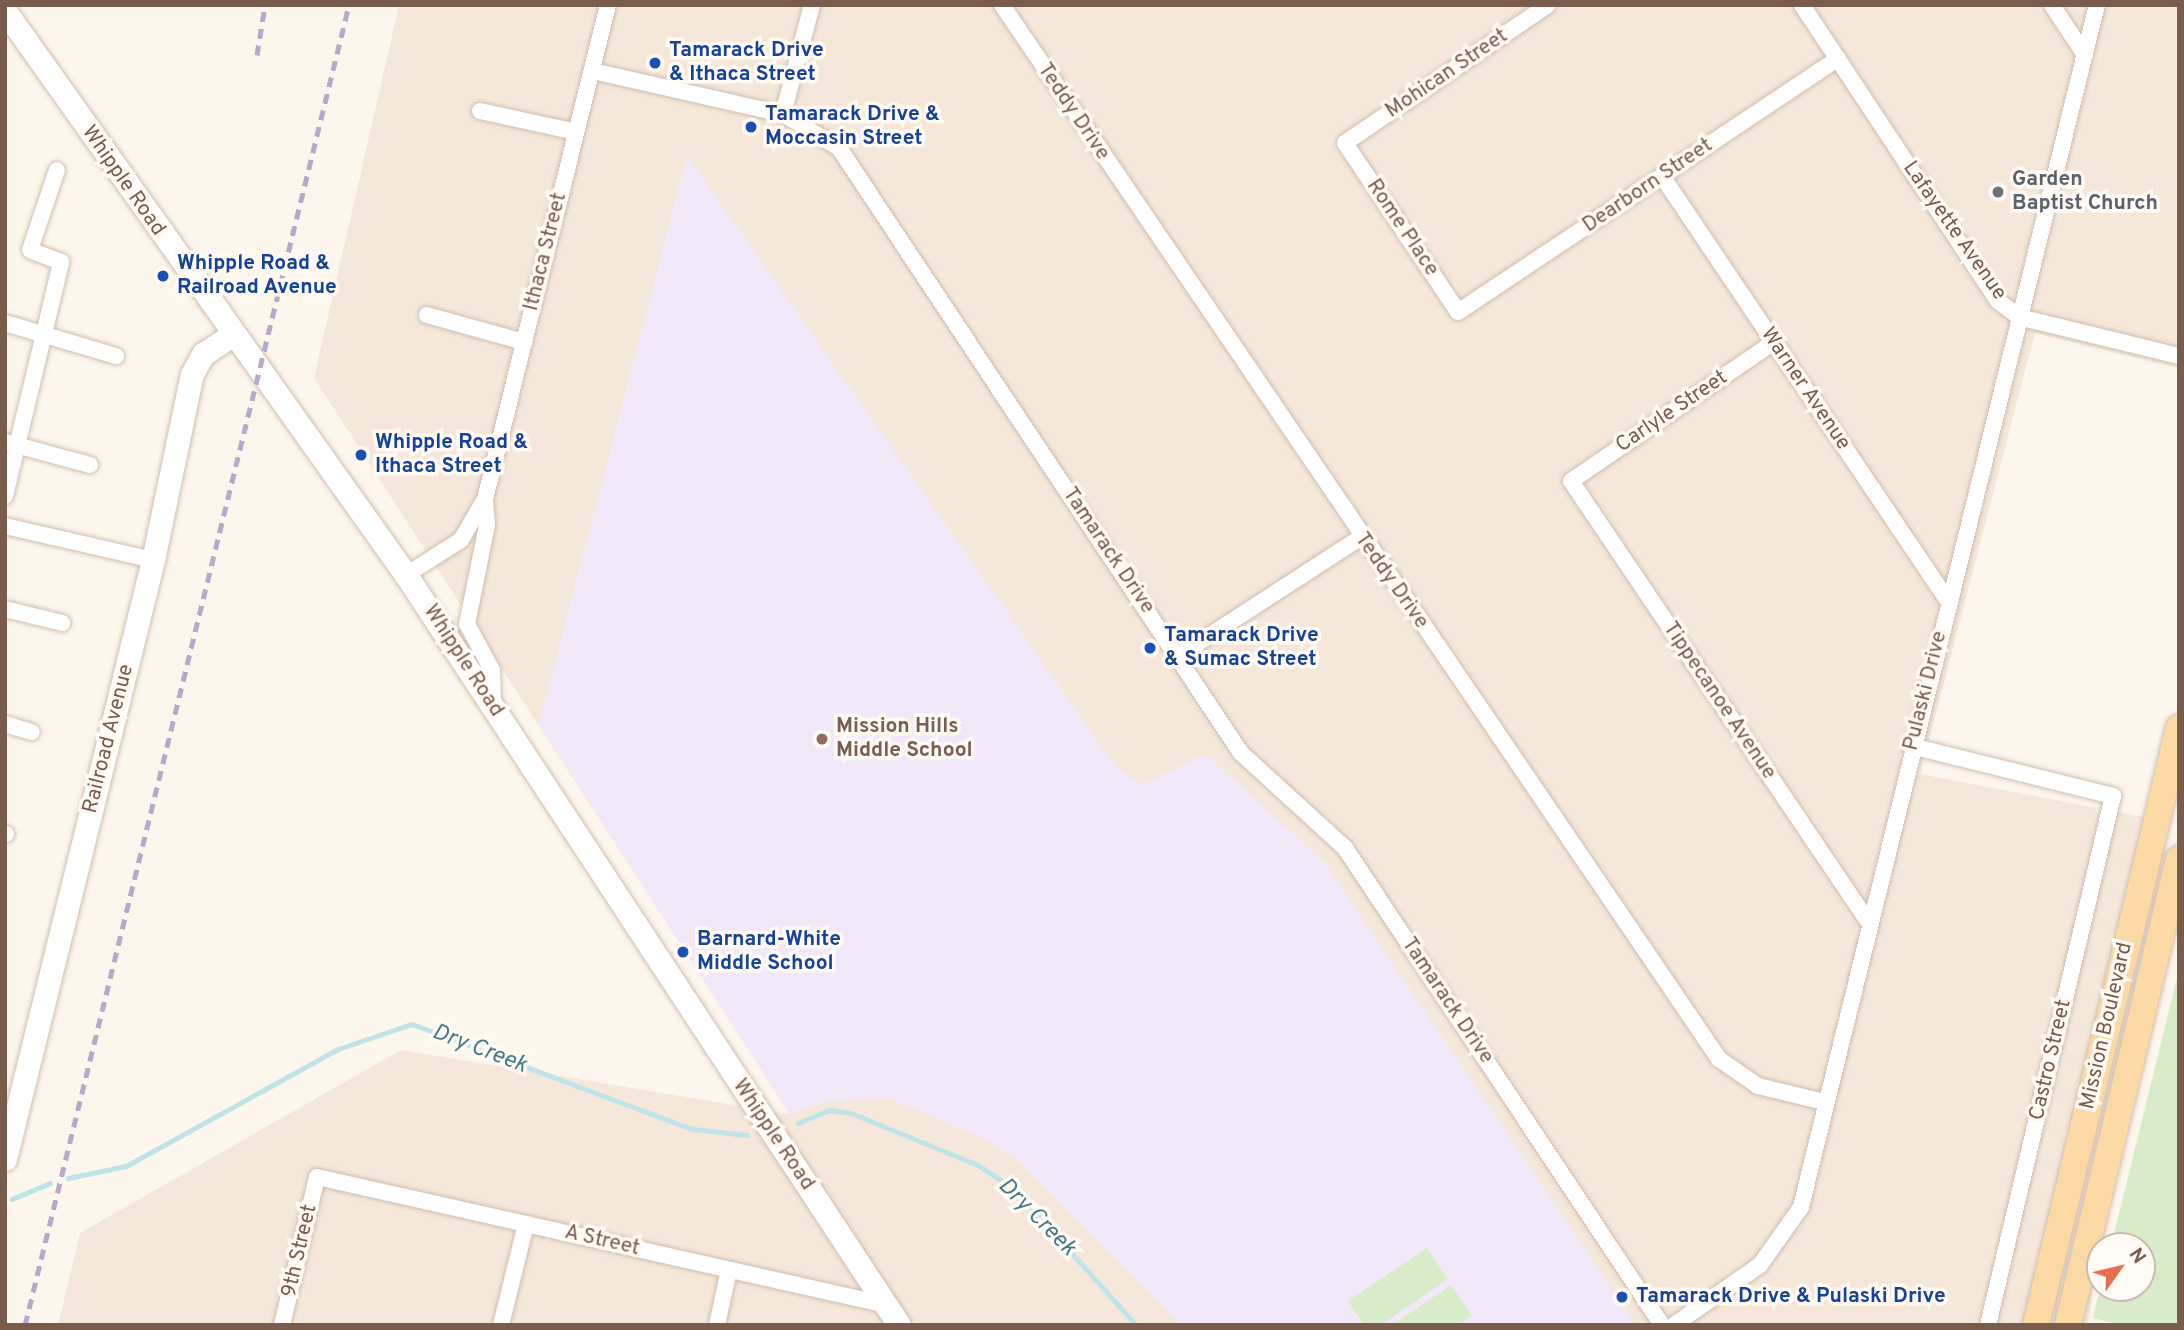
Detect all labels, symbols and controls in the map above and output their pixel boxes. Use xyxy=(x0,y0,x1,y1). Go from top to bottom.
street label: Mohican Street xyxy=(1381,24,1513,124)
place label: Tamarack Drive & Ithaca Street xyxy=(669,38,824,88)
marker: Tamarack Drive & Ithaca Street xyxy=(647,55,663,71)
street label: Teddy Drive xyxy=(1031,59,1115,165)
place label: Tamarack Drive & Moccasin Street xyxy=(765,102,940,152)
marker: Tamarack Drive & Moccasin Street xyxy=(743,119,759,135)
street label: Whipple Road xyxy=(76,121,170,241)
street label: Dearborn Street xyxy=(1578,133,1718,239)
street label: Lafayette Avenue xyxy=(1896,156,2012,306)
place label: Garden Baptist Church xyxy=(2012,167,2158,217)
street label: Rome Place xyxy=(1360,175,1444,281)
marker: Garden Baptist Church xyxy=(1990,184,2006,200)
street label: Ithaca Street xyxy=(519,190,573,314)
place label: Whipple Road & Railroad Avenue xyxy=(177,251,338,301)
marker: Whipple Road & Railroad Avenue xyxy=(155,268,171,284)
street label: Warner Avenue xyxy=(1754,322,1856,456)
street label: Carlyle Street xyxy=(1611,365,1733,459)
place label: Whipple Road & Ithaca Street xyxy=(375,430,528,480)
marker: Whipple Road & Ithaca Street xyxy=(353,447,369,463)
street label: Tamarack Drive xyxy=(1056,483,1160,619)
street label: Teddy Drive xyxy=(1349,528,1433,634)
street label: Whipple Road xyxy=(417,600,509,722)
street label: Tippecanoe Avenue xyxy=(1657,617,1781,785)
place label: Tamarack Drive & Sumac Street xyxy=(1164,623,1319,673)
street label: Pulaski Drive xyxy=(1899,629,1953,753)
marker: Tamarack Drive & Sumac Street xyxy=(1142,640,1158,656)
street label: Railroad Avenue xyxy=(78,661,140,817)
place label: Mission Hills Middle School xyxy=(836,714,973,764)
marker: Mission Hills Middle School xyxy=(814,731,830,747)
place label: Barnard-White Middle School xyxy=(697,927,841,977)
street label: Tamarack Drive xyxy=(1395,933,1499,1069)
street label: Mission Boulevard xyxy=(2076,940,2138,1112)
marker: Barnard-White Middle School xyxy=(675,944,691,960)
street label: Castro Street xyxy=(2025,997,2077,1123)
water label: Dry Creek xyxy=(428,1019,530,1081)
street label: Whipple Road xyxy=(727,1075,819,1195)
water label: Dry Creek xyxy=(991,1173,1081,1263)
street label: 9th Street xyxy=(277,1202,323,1300)
street label: A Street xyxy=(562,1220,642,1262)
north arrow xyxy=(2086,1232,2156,1302)
text: N xyxy=(2123,1244,2151,1269)
place label: Tamarack Drive & Pulaski Drive xyxy=(1636,1284,1946,1310)
marker: Tamarack Drive & Pulaski Drive xyxy=(1614,1289,1630,1305)

